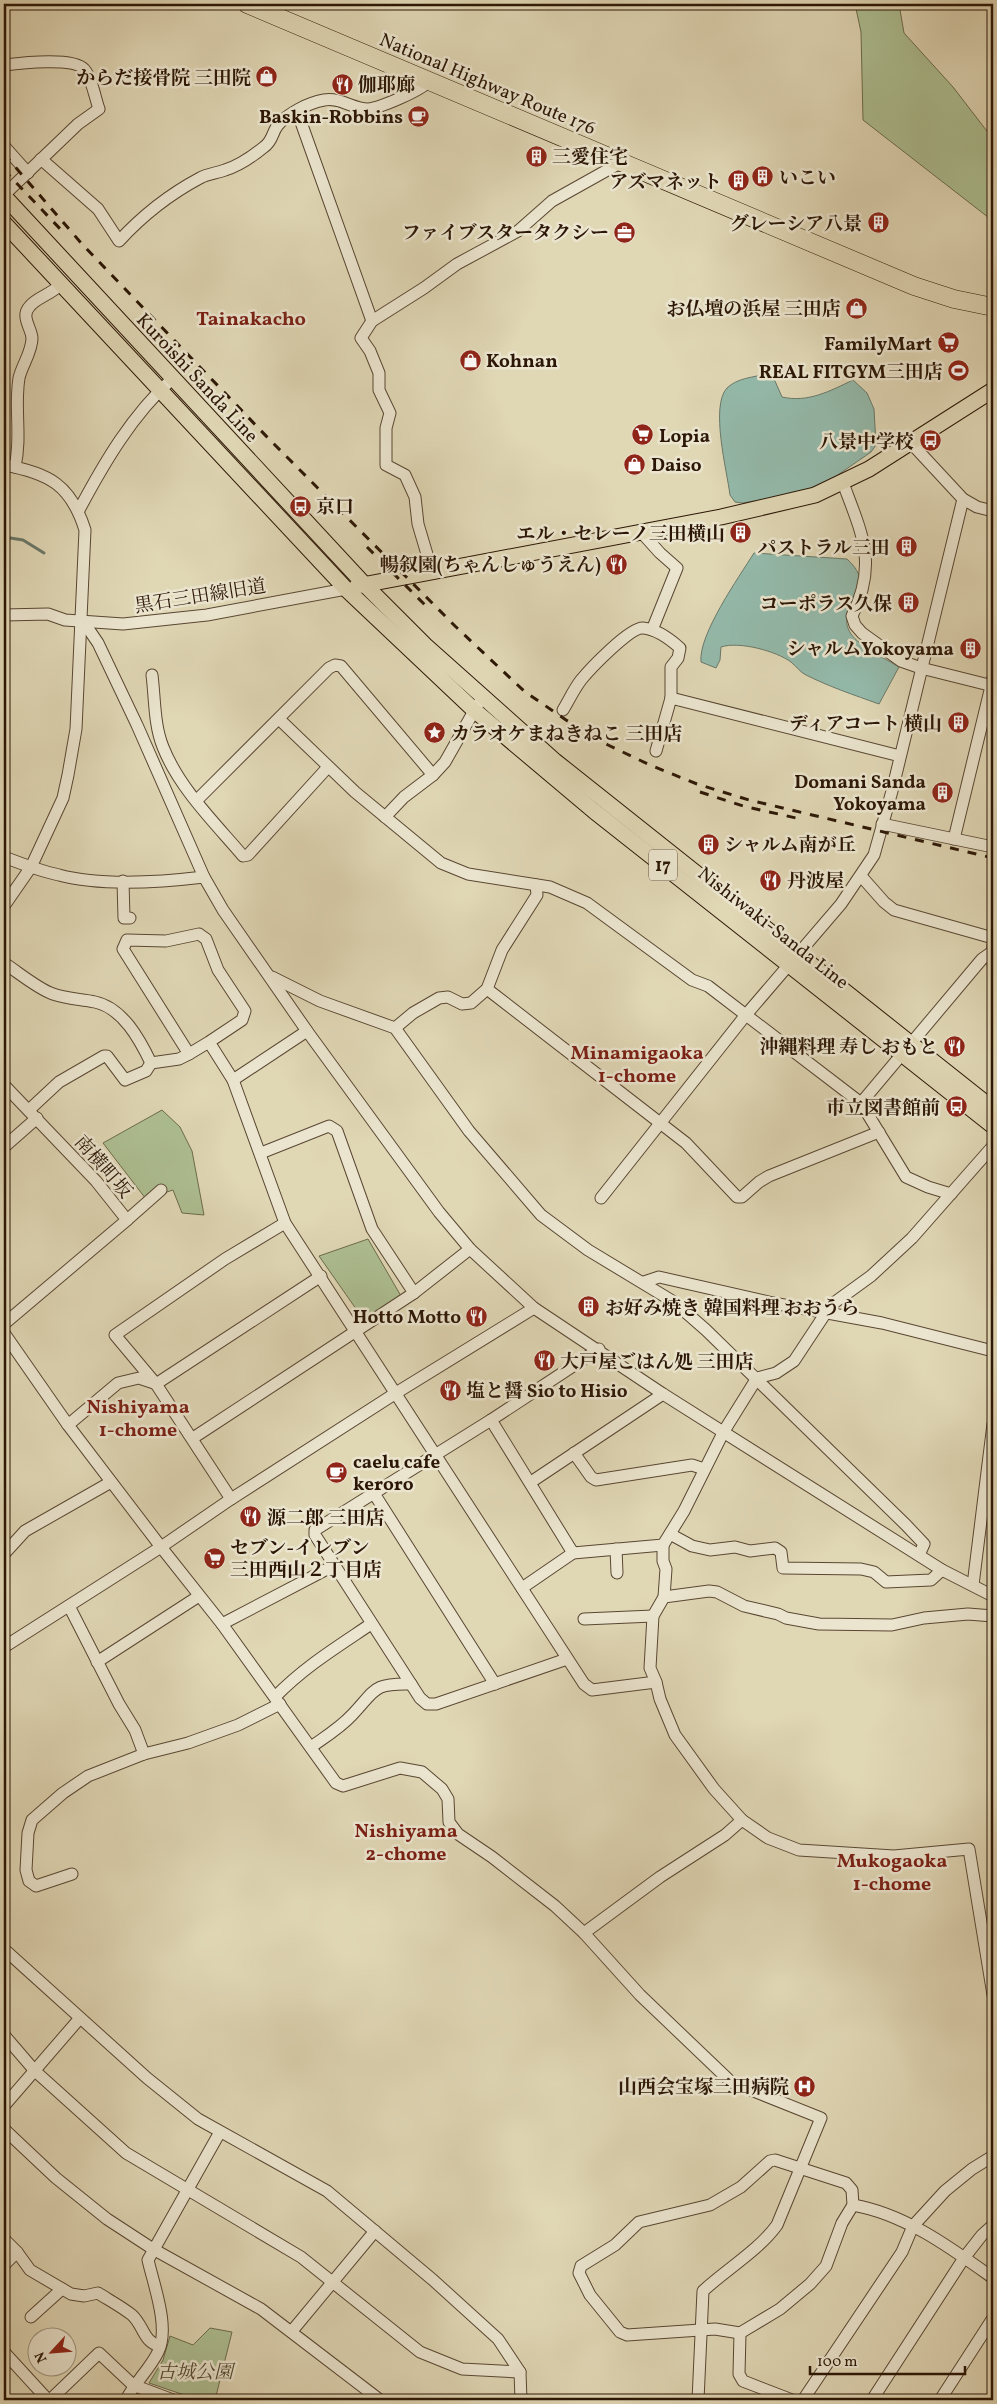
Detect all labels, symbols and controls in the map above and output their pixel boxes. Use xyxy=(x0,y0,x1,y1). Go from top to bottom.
street label: National Highway Route 176 xyxy=(375,27,599,142)
shop icon: からだ接骨院 三田院 xyxy=(255,65,279,89)
place label: からだ接骨院 三田院 xyxy=(76,66,251,92)
restaurant icon: 伽耶廊 xyxy=(330,72,354,96)
place label: 伽耶廊 xyxy=(358,73,415,99)
cafe icon: Baskin-Robbins xyxy=(407,104,431,128)
place label: Baskin-Robbins xyxy=(259,105,403,131)
building icon: 三愛住宅 xyxy=(524,144,548,168)
place label: 三愛住宅 xyxy=(552,145,628,171)
building icon: いこい xyxy=(751,165,775,189)
place label: いこい xyxy=(779,166,836,192)
building icon: アズマネット xyxy=(726,169,750,193)
place label: アズマネット xyxy=(609,170,722,196)
building icon: グレーシア八景 xyxy=(866,211,890,235)
place label: グレーシア八景 xyxy=(729,212,862,238)
office icon: ファイブスタータクシー xyxy=(613,220,637,244)
place label: ファイブスタータクシー xyxy=(402,221,609,247)
shop icon: お仏壇の浜屋 三田店 xyxy=(845,296,869,320)
place label: お仏壇の浜屋 三田店 xyxy=(666,297,841,323)
district label: Tainakacho xyxy=(196,306,306,334)
street label: Kuroishi Sanda Line xyxy=(130,308,263,449)
supermarket icon: FamilyMart xyxy=(936,331,960,355)
place label: FamilyMart xyxy=(824,332,932,358)
shop icon: Kohnan xyxy=(458,348,482,372)
place label: Kohnan xyxy=(486,349,558,375)
sports icon: REAL FITGYM三田店 xyxy=(947,359,971,383)
place label: REAL FITGYM三田店 xyxy=(759,360,943,386)
supermarket icon: Lopia xyxy=(631,423,655,447)
place label: Lopia xyxy=(659,424,710,450)
bus stop icon: 八景中学校 xyxy=(918,429,942,453)
place label: 八景中学校 xyxy=(819,430,914,456)
shop icon: Daiso xyxy=(623,452,647,476)
place label: Daiso xyxy=(651,453,702,479)
bus stop icon: 京口 xyxy=(288,494,312,518)
place label: 京口 xyxy=(316,495,354,521)
building icon: エル・セレーノ三田横山 xyxy=(729,521,753,545)
place label: エル・セレーノ三田横山 xyxy=(516,522,725,548)
building icon: パストラル三田 xyxy=(894,535,918,559)
place label: パストラル三田 xyxy=(758,536,890,562)
restaurant icon: 暢叙園(ちゃんしゅうえん) xyxy=(605,552,629,576)
place label: 暢叙園(ちゃんしゅうえん) xyxy=(380,553,601,579)
street label: 黒石三田線旧道 xyxy=(133,574,268,620)
building icon: コーポラス久保 xyxy=(896,591,920,615)
place label: コーポラス久保 xyxy=(760,592,892,618)
building icon: シャルムYokoyama xyxy=(958,636,982,660)
place label: シャルムYokoyama xyxy=(786,637,954,663)
building icon: ディアコート 横山 xyxy=(946,711,970,735)
place label: ディアコート 横山 xyxy=(789,712,942,738)
place icon: カラオケまねきねこ 三田店 xyxy=(423,721,447,745)
place label: カラオケまねきねこ 三田店 xyxy=(451,722,682,748)
place label: Domani Sanda Yokoyama xyxy=(794,770,926,818)
building icon: Domani Sanda Yokoyama xyxy=(930,780,954,804)
building icon: シャルム南が丘 xyxy=(696,832,720,856)
place label: シャルム南が丘 xyxy=(724,833,856,859)
road number: 17 xyxy=(649,850,677,880)
street label: Nishiwaki-Sanda Line xyxy=(692,861,854,996)
restaurant icon: 丹波屋 xyxy=(759,868,783,892)
place label: 丹波屋 xyxy=(787,869,844,895)
restaurant icon: 沖縄料理 寿し おもと xyxy=(942,1034,966,1058)
place label: 沖縄料理 寿し おもと xyxy=(759,1035,938,1061)
district label: Minamigaoka 1-chome xyxy=(570,1040,704,1091)
bus stop icon: 市立図書館前 xyxy=(944,1095,968,1119)
place label: 市立図書館前 xyxy=(826,1096,940,1122)
street label: 南横町坂 xyxy=(68,1130,137,1205)
building icon: お好み焼き 韓国料理 おおうら xyxy=(577,1295,601,1319)
place label: お好み焼き 韓国料理 おおうら xyxy=(605,1296,860,1322)
restaurant icon: Hotto Motto xyxy=(465,1304,489,1328)
place label: Hotto Motto xyxy=(353,1305,461,1331)
restaurant icon: 大戸屋ごはん処 三田店 xyxy=(532,1349,556,1373)
place label: 大戸屋ごはん処 三田店 xyxy=(560,1350,754,1376)
restaurant icon: 塩と醤 Sio to Hisio xyxy=(438,1378,462,1402)
place label: 塩と醤 Sio to Hisio xyxy=(466,1379,628,1405)
district label: Nishiyama 1-chome xyxy=(86,1394,190,1445)
place label: caelu cafe keroro xyxy=(353,1450,440,1498)
cafe icon: caelu cafe keroro xyxy=(325,1460,349,1484)
restaurant icon: 源二郎 三田店 xyxy=(239,1505,263,1529)
place label: 源二郎 三田店 xyxy=(267,1506,385,1532)
place label: セブン-イレブン 三田西山２丁目店 xyxy=(230,1536,382,1584)
supermarket icon: セブン-イレブン 三田西山２丁目店 xyxy=(202,1546,226,1570)
district label: Nishiyama 2-chome xyxy=(354,1818,458,1869)
district label: Mukogaoka 1-chome xyxy=(837,1848,947,1899)
hospital icon: 山西会宝塚三田病院 xyxy=(793,2074,817,2098)
place label: 山西会宝塚三田病院 xyxy=(618,2075,789,2101)
north arrow xyxy=(28,2326,78,2376)
scale bar xyxy=(810,2344,964,2376)
text: N xyxy=(31,2348,52,2366)
text: 100 m xyxy=(817,2352,857,2373)
park label: 古城公園 xyxy=(157,2360,236,2386)

